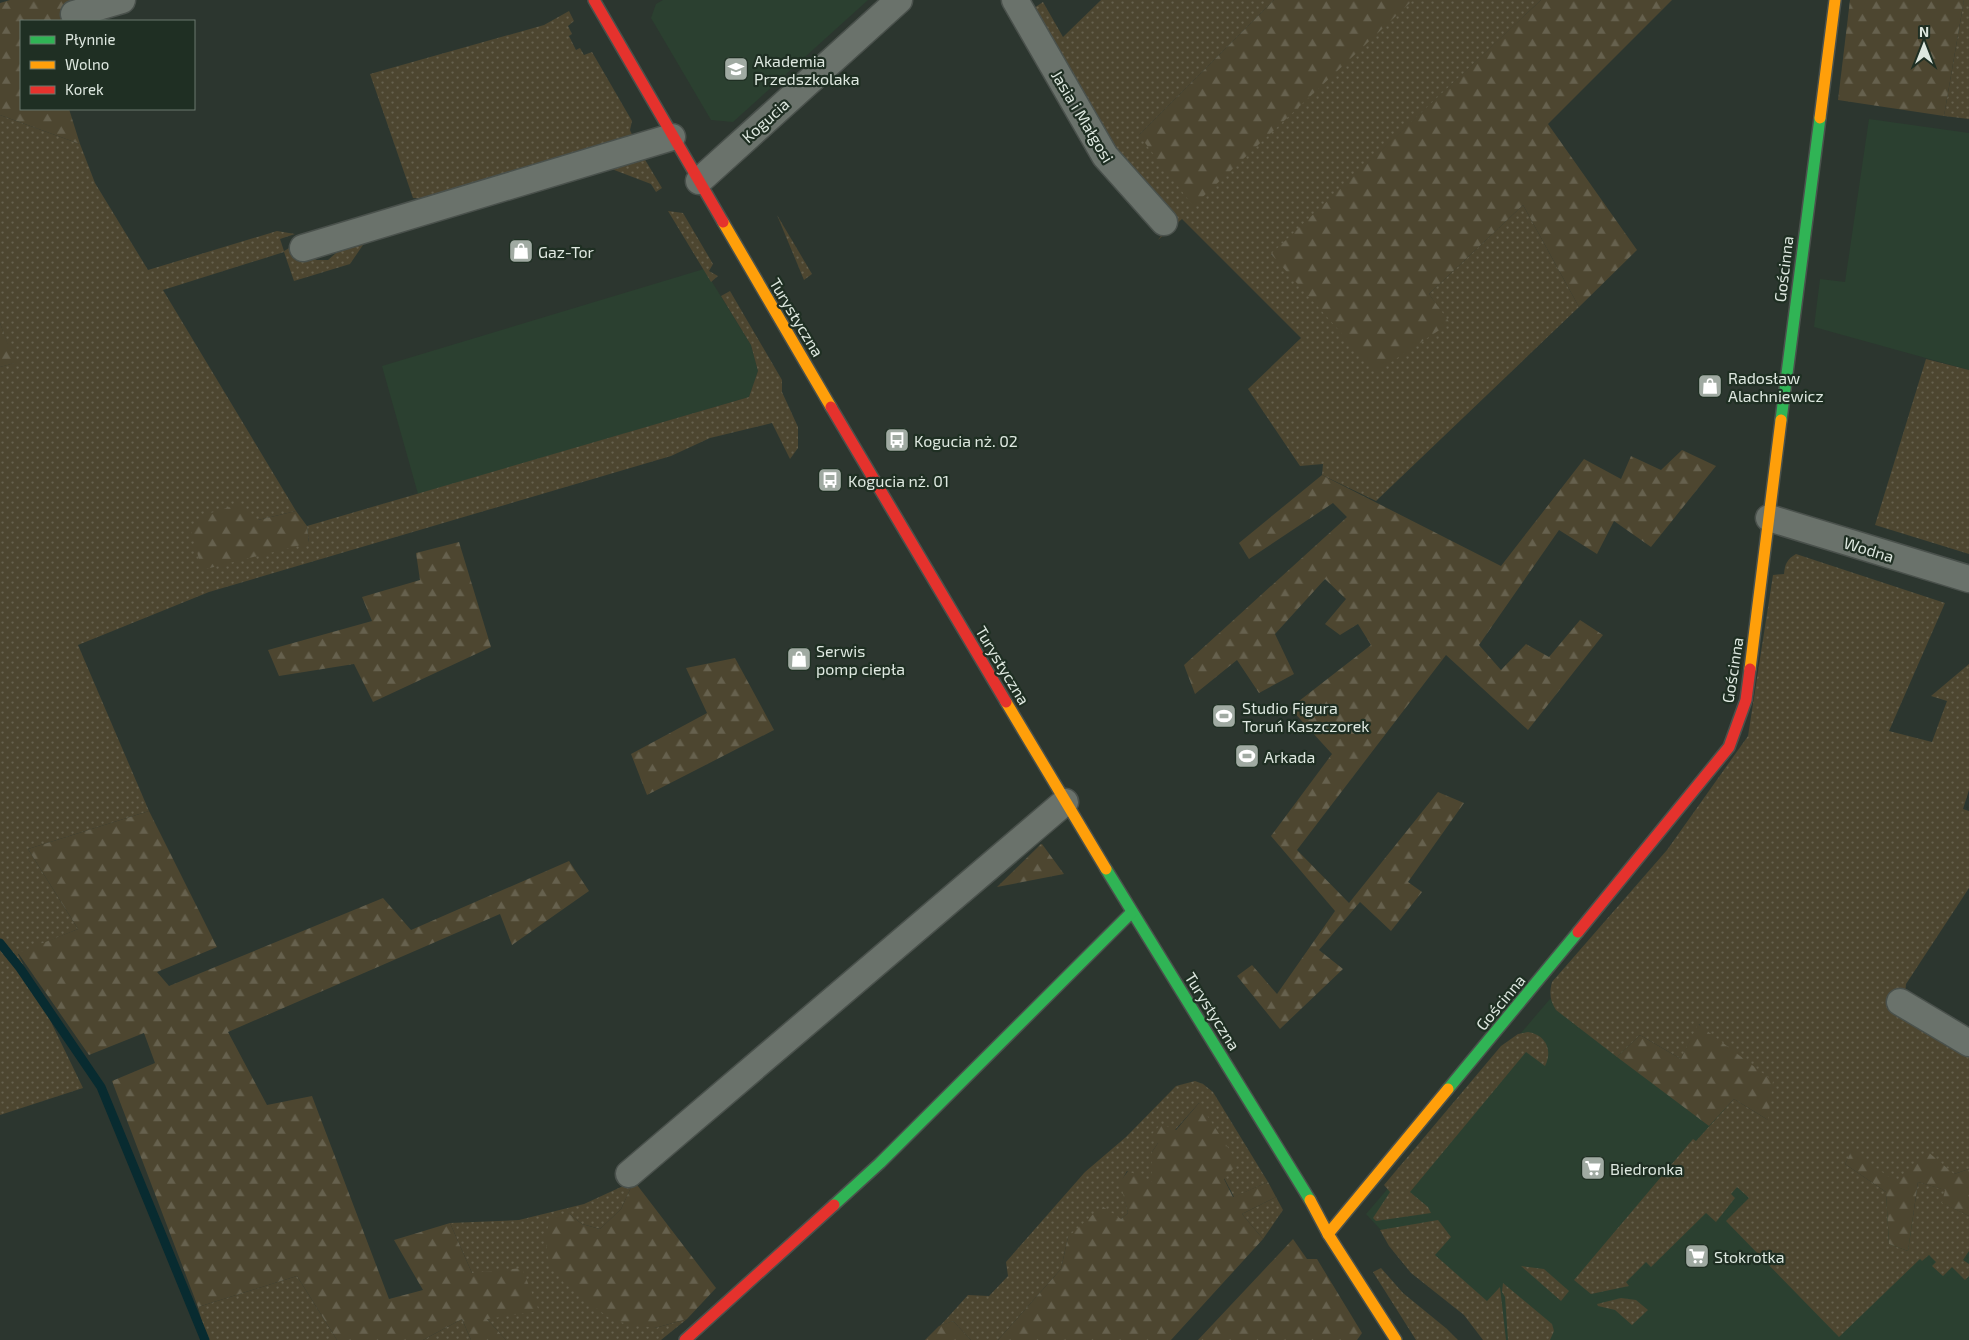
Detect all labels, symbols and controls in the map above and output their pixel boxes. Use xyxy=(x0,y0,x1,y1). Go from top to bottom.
legend xyxy=(20,20,195,110)
north arrow xyxy=(1899,20,1949,70)
text: N xyxy=(1919,23,1929,40)
text: Płynnie xyxy=(65,30,116,48)
place label: Akademia Przedszkolaka xyxy=(754,51,860,88)
text: Wolno xyxy=(65,55,109,73)
school or university icon: Akademia Przedszkolaka xyxy=(723,56,749,82)
street label: Jasia i Małgosi xyxy=(1048,66,1118,166)
text: Korek xyxy=(65,80,104,98)
street label: Kogucia xyxy=(737,94,793,146)
street label: Gościnna xyxy=(1770,235,1796,303)
shop icon: Gaz-Tor xyxy=(508,238,534,264)
place label: Gaz-Tor xyxy=(538,242,595,261)
street label: Turystyczna xyxy=(766,274,828,360)
place label: Radosław Alachniewicz xyxy=(1728,368,1824,405)
shop icon: Radosław Alachniewicz xyxy=(1697,373,1723,399)
bus stop icon: Kogucia nż. 02 xyxy=(884,427,910,453)
place label: Kogucia nż. 02 xyxy=(914,431,1018,450)
bus stop icon: Kogucia nż. 01 xyxy=(817,467,843,493)
place label: Kogucia nż. 01 xyxy=(848,471,949,490)
street label: Wodna xyxy=(1842,532,1896,566)
street label: Turystyczna xyxy=(972,622,1034,708)
street label: Gościnna xyxy=(1717,636,1747,704)
place label: Serwis pomp ciepła xyxy=(816,641,905,678)
shop icon: Serwis pomp ciepła xyxy=(786,646,812,672)
place label: Studio Figura Toruń Kaszczorek xyxy=(1242,698,1370,735)
sports icon: Studio Figura Toruń Kaszczorek xyxy=(1211,703,1237,729)
sports icon: Arkada xyxy=(1234,743,1260,769)
place label: Arkada xyxy=(1264,747,1315,766)
street label: Turystyczna xyxy=(1181,968,1245,1054)
street label: Gościnna xyxy=(1471,970,1529,1034)
supermarket icon: Biedronka xyxy=(1580,1155,1606,1181)
place label: Biedronka xyxy=(1610,1159,1683,1178)
supermarket icon: Stokrotka xyxy=(1684,1243,1710,1269)
place label: Stokrotka xyxy=(1714,1247,1785,1266)

